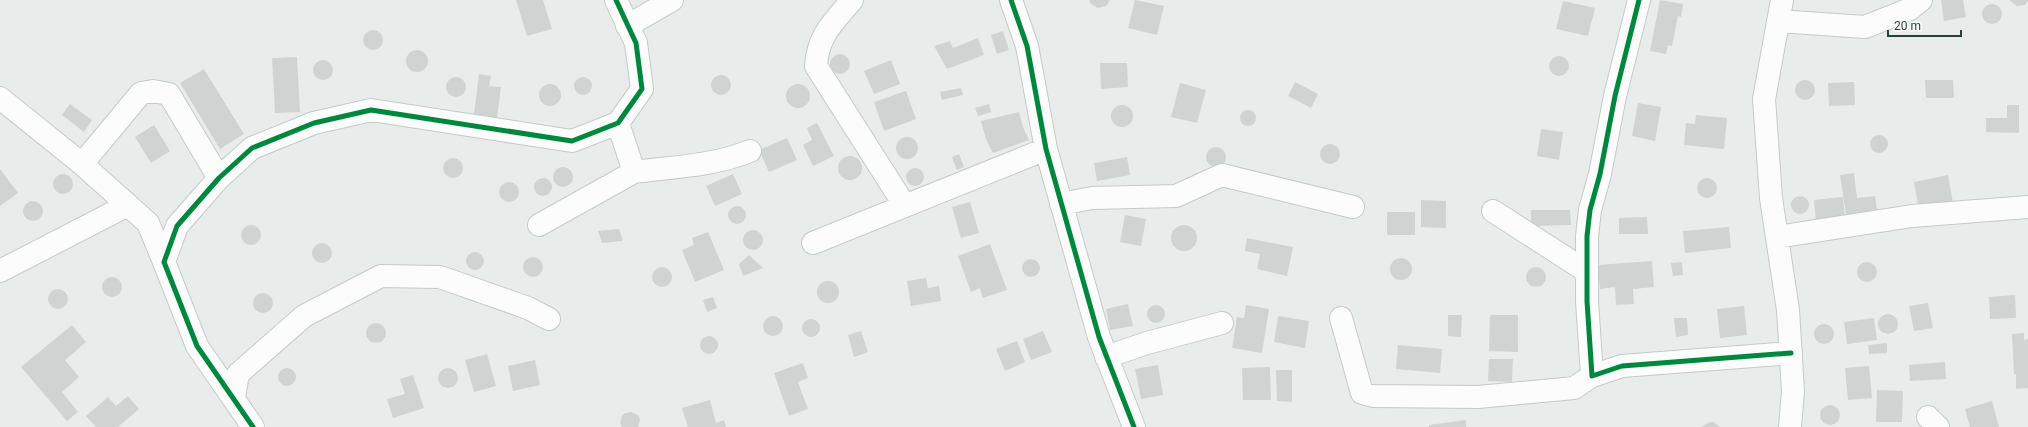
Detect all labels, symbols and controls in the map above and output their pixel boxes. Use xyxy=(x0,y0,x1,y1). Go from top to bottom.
scale bar xyxy=(1888,12,1961,38)
text: 20 m xyxy=(1894,19,1921,33)

